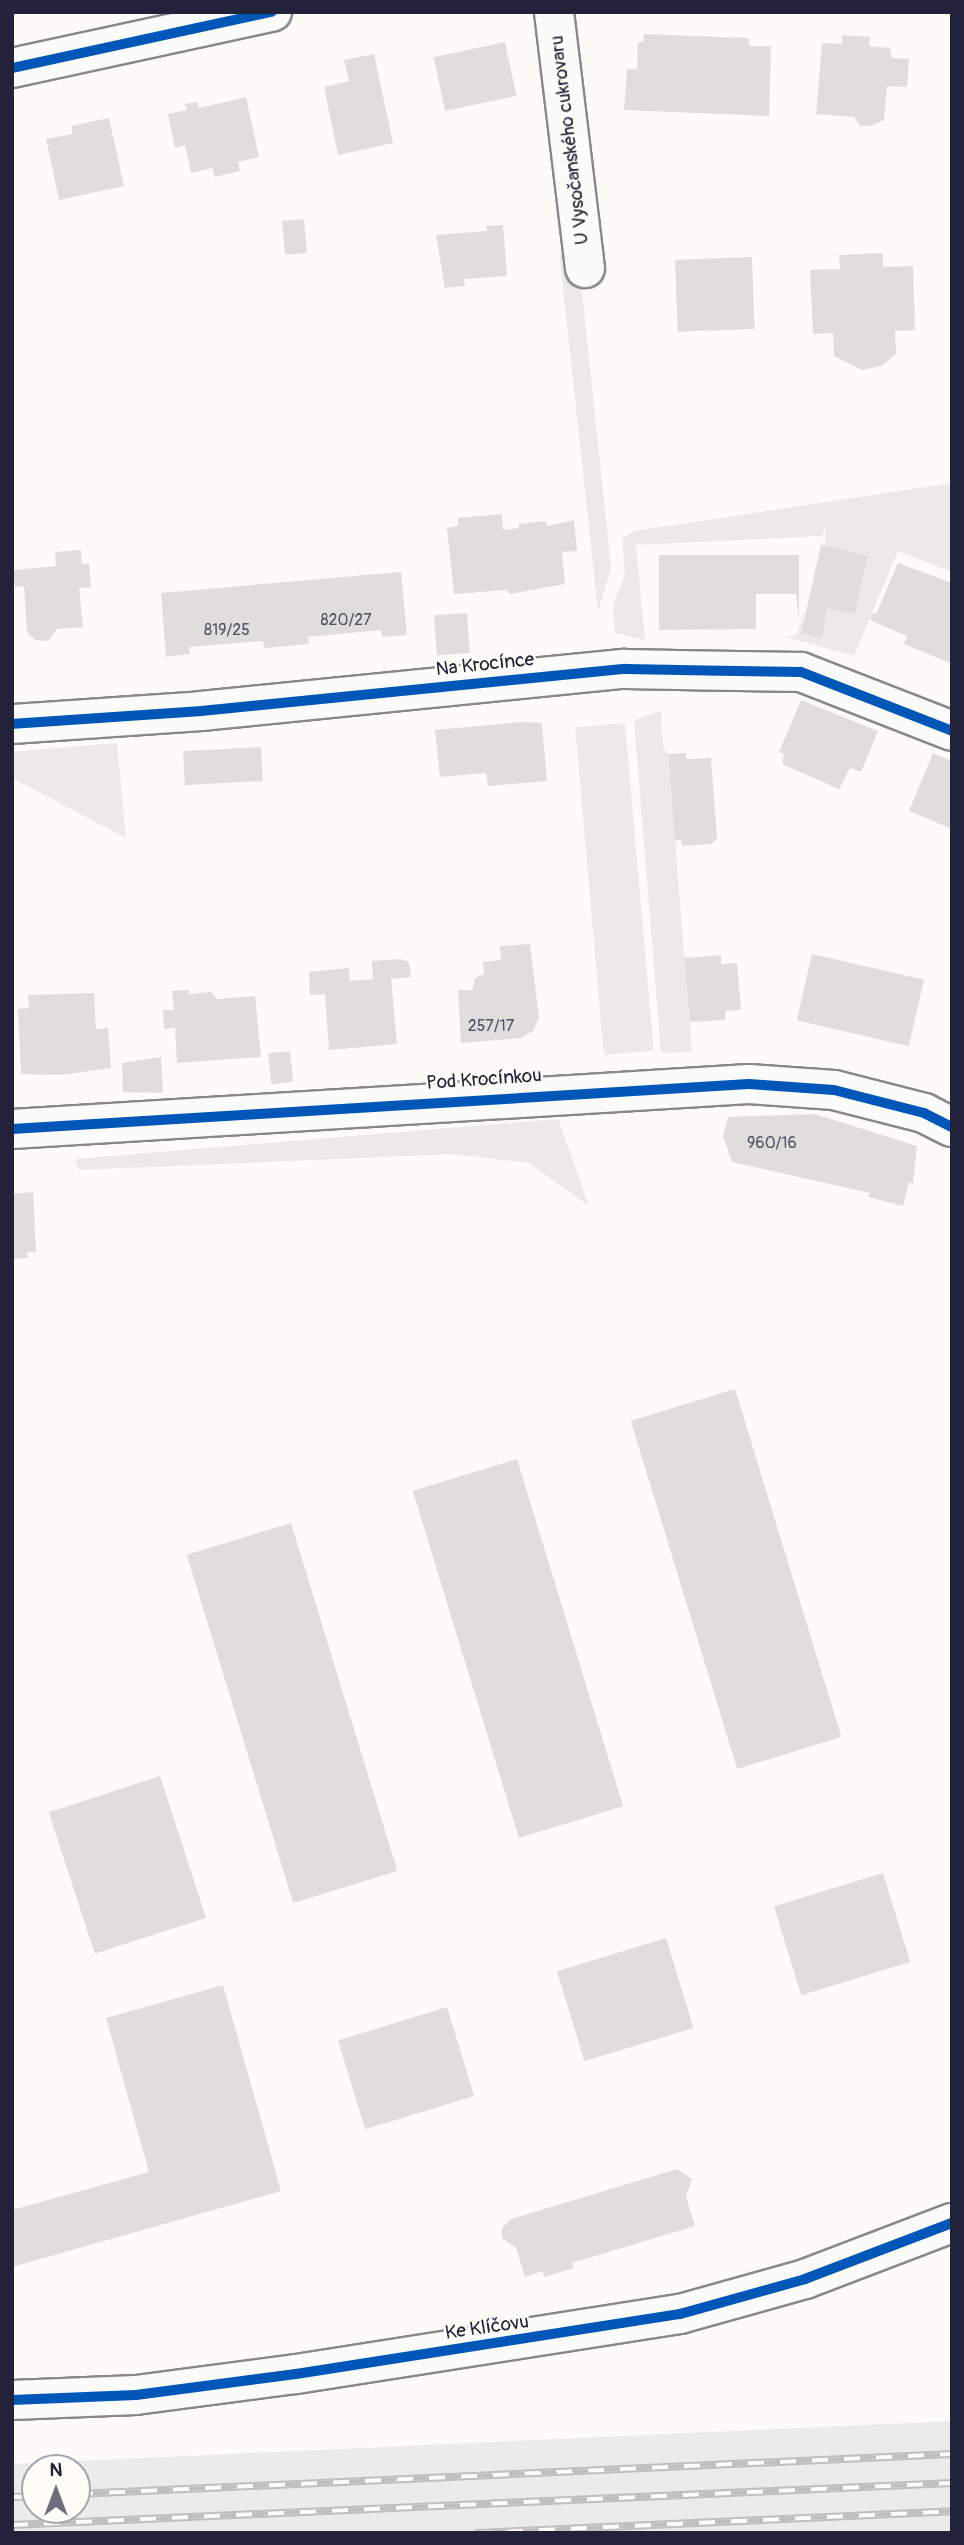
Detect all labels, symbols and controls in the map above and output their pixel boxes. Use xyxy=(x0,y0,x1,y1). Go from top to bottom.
street label: U Vysočanského cukrovaru xyxy=(546,34,594,246)
house number: 820/27 xyxy=(320,610,372,630)
house number: 819/25 xyxy=(204,620,250,640)
street label: Na Krocínce xyxy=(435,649,535,681)
house number: 257/17 xyxy=(468,1016,514,1036)
street label: Pod Krocínkou xyxy=(426,1065,542,1095)
house number: 960/16 xyxy=(747,1133,797,1153)
street label: Ke Klíčovu xyxy=(444,2311,530,2345)
north arrow xyxy=(21,2454,91,2524)
text: N xyxy=(50,2458,62,2482)

